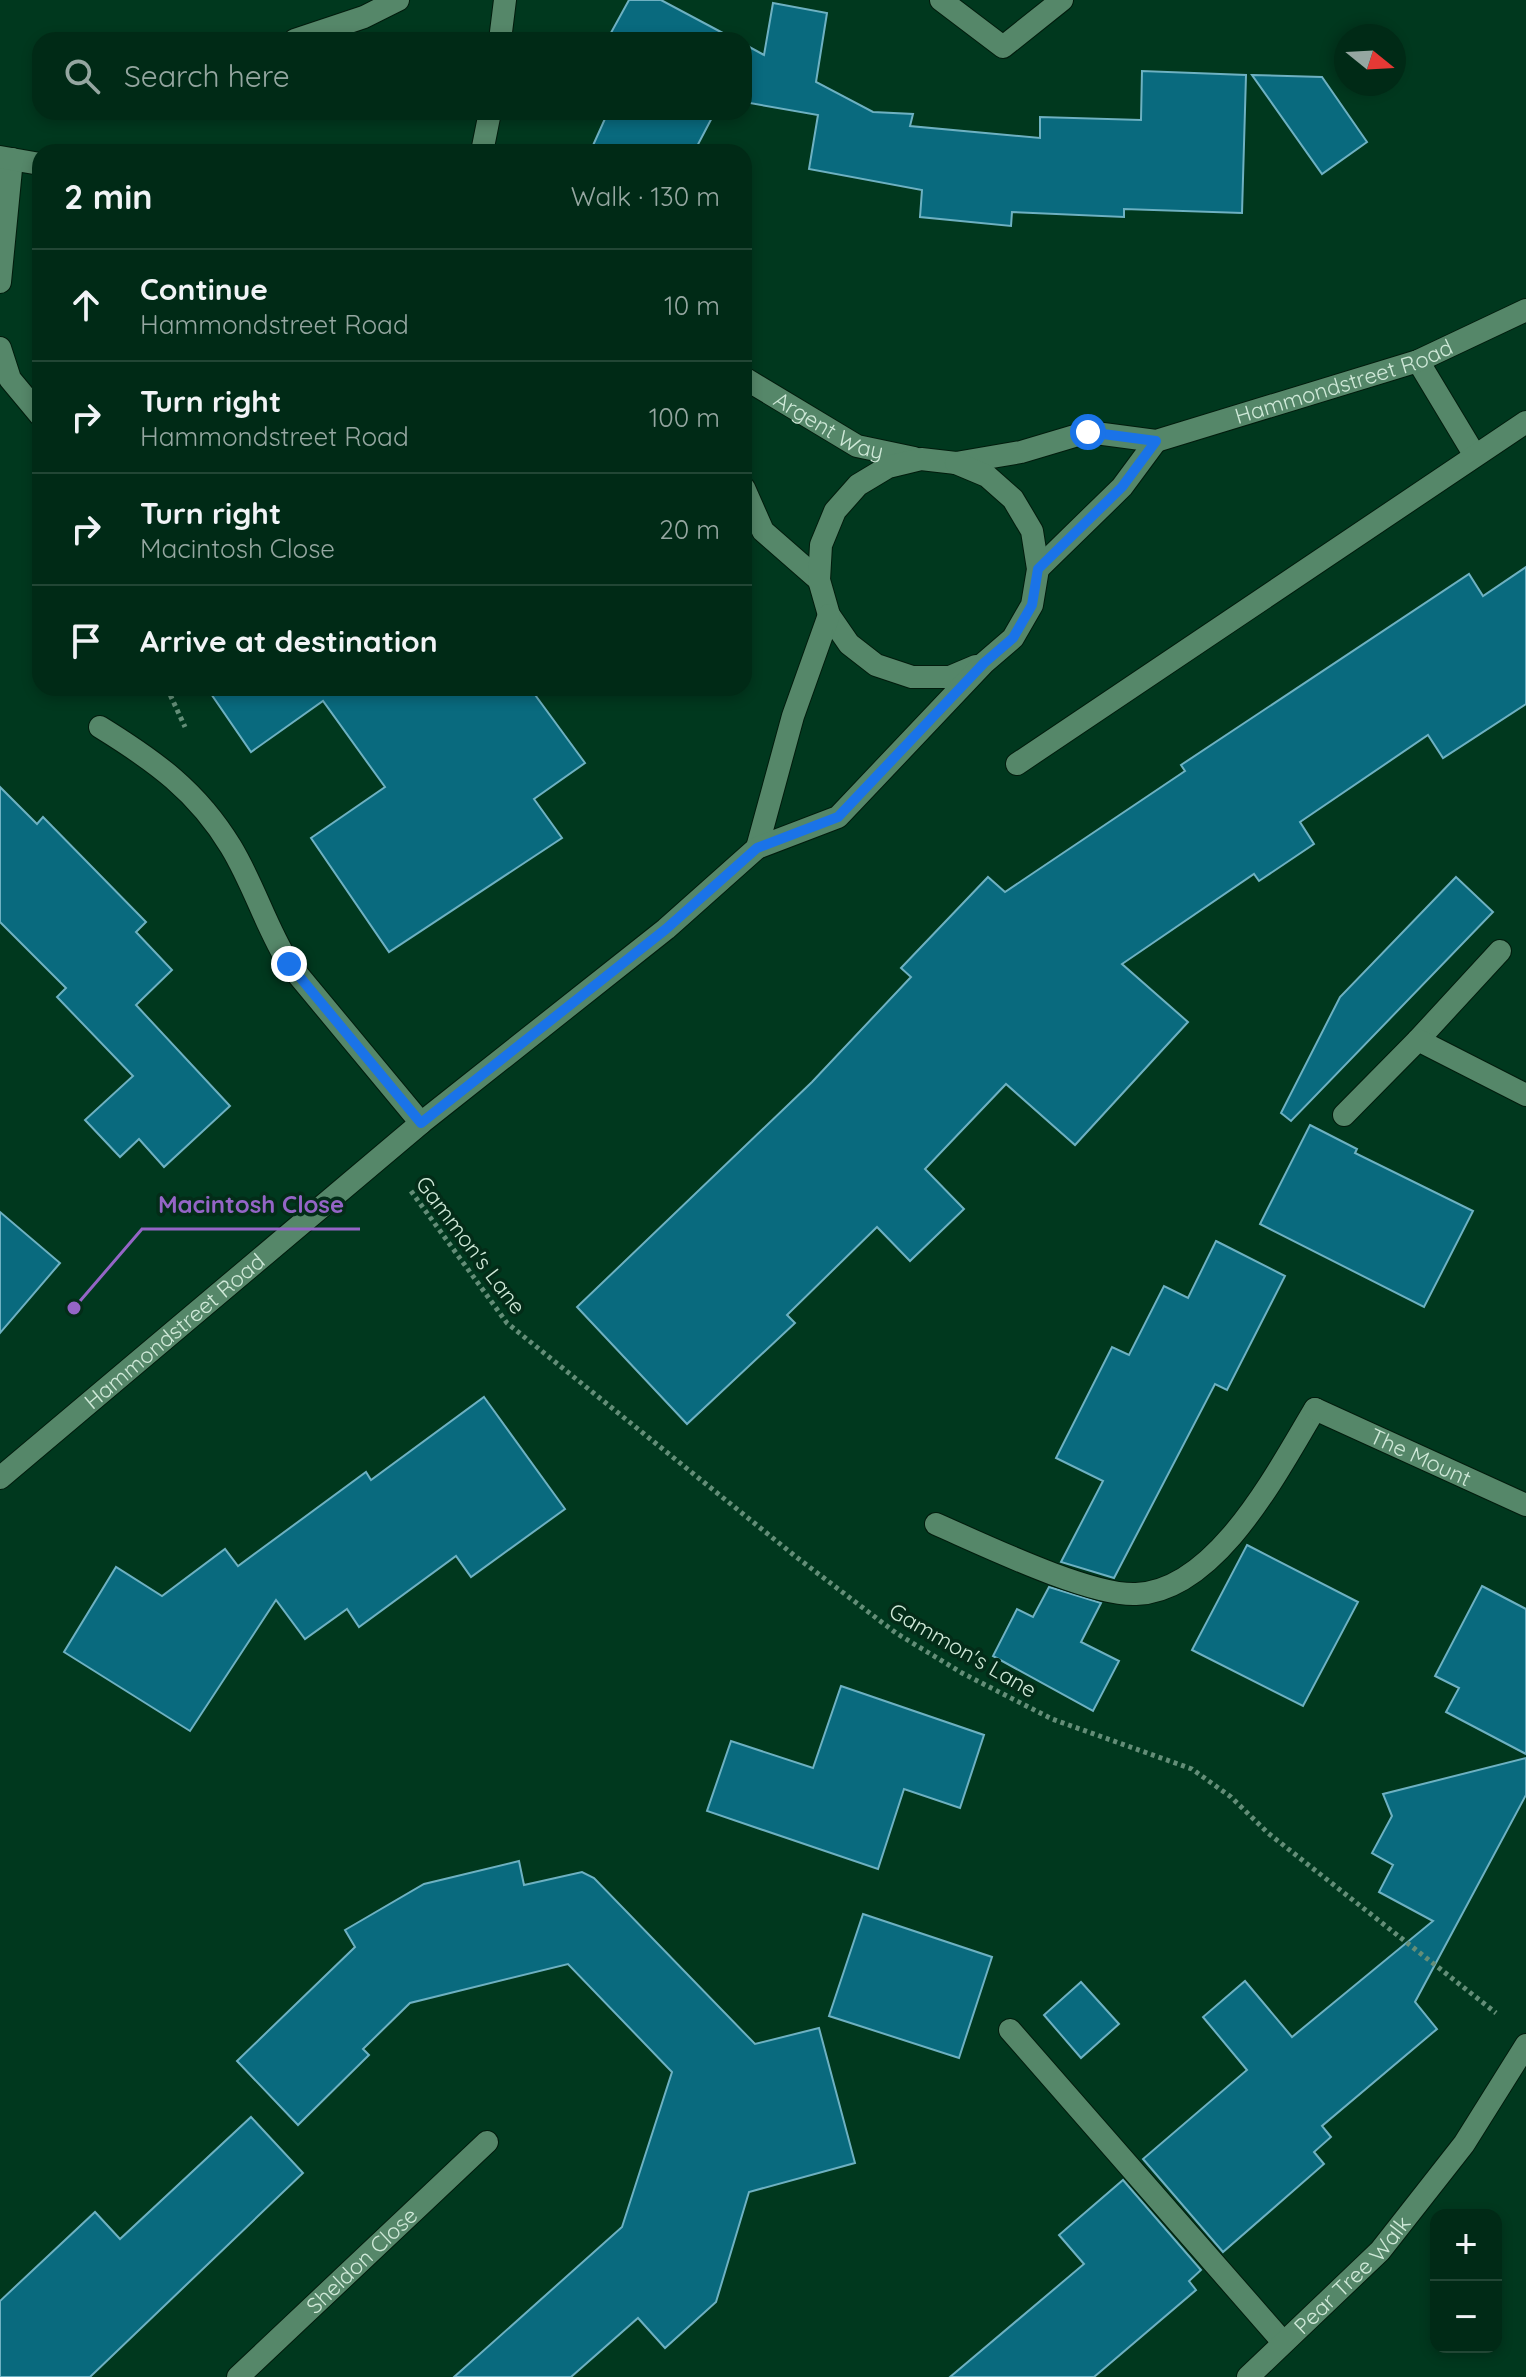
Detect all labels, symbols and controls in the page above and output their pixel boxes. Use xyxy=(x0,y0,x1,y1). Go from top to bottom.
north arrow xyxy=(1334,24,1406,96)
search box xyxy=(32,32,752,120)
icon: search xyxy=(60,54,104,98)
text: Search here xyxy=(124,57,290,95)
text: 2 min xyxy=(64,175,153,218)
text: Walk · 130 m xyxy=(571,180,720,213)
text: Continue xyxy=(140,270,268,308)
icon: ahead xyxy=(64,283,108,327)
text: 10 m xyxy=(664,289,720,322)
text: Hammondstreet Road xyxy=(140,308,409,341)
street label: Hammondstreet Road xyxy=(1231,333,1457,430)
text: Turn right xyxy=(140,382,281,420)
street label: Argent Way xyxy=(769,385,886,465)
icon: right xyxy=(64,395,108,439)
text: 100 m xyxy=(649,401,720,434)
route start xyxy=(1070,414,1106,450)
text: Hammondstreet Road xyxy=(140,420,409,453)
text: Turn right xyxy=(140,494,281,532)
icon: right xyxy=(64,507,108,551)
text: 20 m xyxy=(659,513,720,546)
text: Macintosh Close xyxy=(140,532,335,565)
icon: arrive xyxy=(64,619,108,663)
text: Arrive at destination xyxy=(140,622,438,660)
route end xyxy=(271,946,307,982)
street label: Gammon's Lane xyxy=(410,1170,532,1320)
callout: Macintosh Close xyxy=(142,1181,360,1229)
text: Macintosh Close xyxy=(158,1189,344,1219)
street label: Hammondstreet Road xyxy=(78,1247,270,1415)
street label: The Mount xyxy=(1365,1422,1476,1492)
street label: Gammon's Lane xyxy=(884,1596,1042,1704)
street label: Sheldon Close xyxy=(300,2201,423,2320)
map controls xyxy=(1430,2209,1502,2353)
button: + xyxy=(1430,2209,1502,2281)
street label: Pear Tree Walk xyxy=(1288,2210,1416,2340)
button: − xyxy=(1430,2281,1502,2353)

